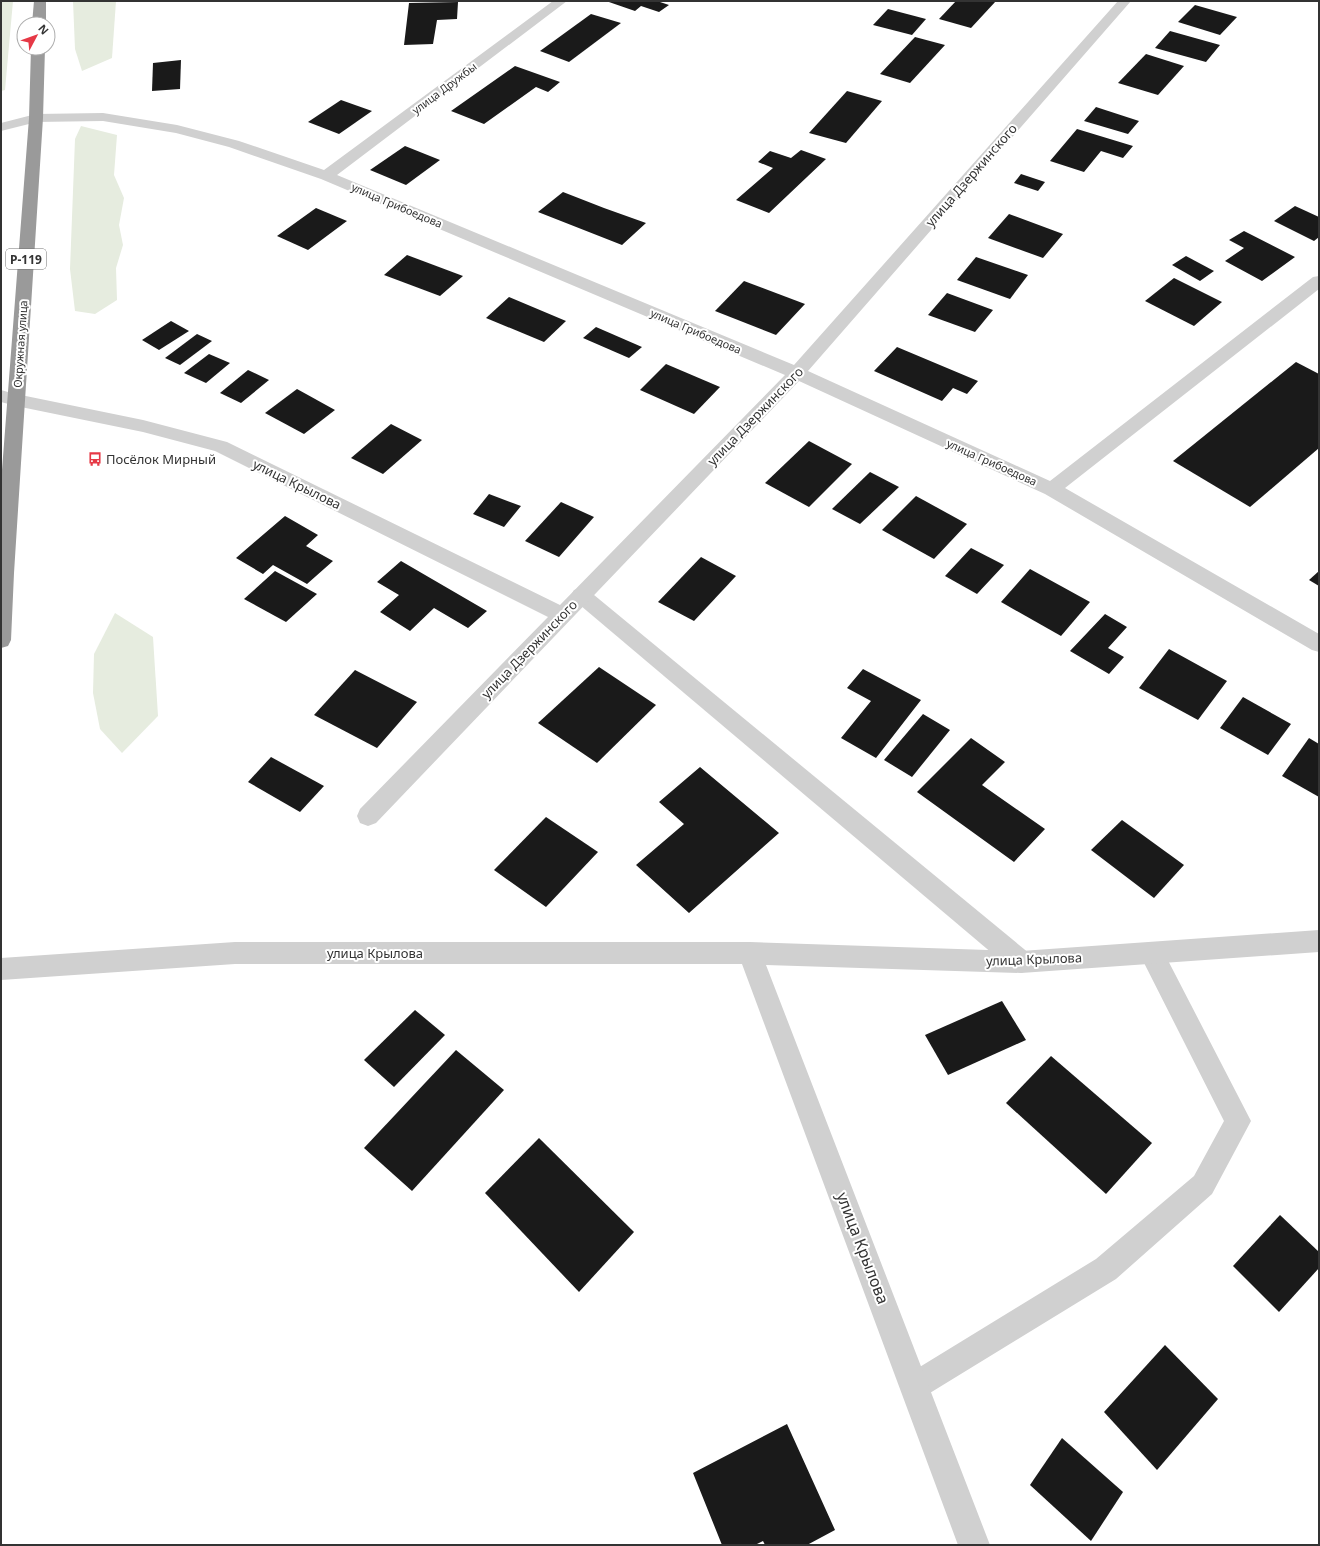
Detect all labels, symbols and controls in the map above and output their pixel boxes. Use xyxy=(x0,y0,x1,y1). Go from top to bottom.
north arrow xyxy=(16,16,56,56)
text: N xyxy=(35,21,53,37)
street label: улица Дружбы xyxy=(409,59,479,117)
street label: улица Дзержинского xyxy=(921,120,1021,230)
street label: улица Грибоедова xyxy=(349,179,445,231)
road number: Р-119 xyxy=(6,249,46,269)
street label: Окружная улица xyxy=(9,300,31,388)
street label: улица Грибоедова xyxy=(648,305,744,357)
street label: улица Дзержинского xyxy=(703,362,807,469)
street label: улица Грибоедова xyxy=(944,435,1040,489)
place label: Посёлок Мирный xyxy=(106,450,216,468)
bus stop icon: Посёлок Мирный xyxy=(87,451,103,467)
street label: улица Крылова xyxy=(250,455,344,513)
street label: улица Дзержинского xyxy=(477,595,581,702)
street label: улица Крылова xyxy=(327,944,423,962)
street label: улица Крылова xyxy=(986,948,1082,970)
street label: улица Крылова xyxy=(832,1189,894,1307)

